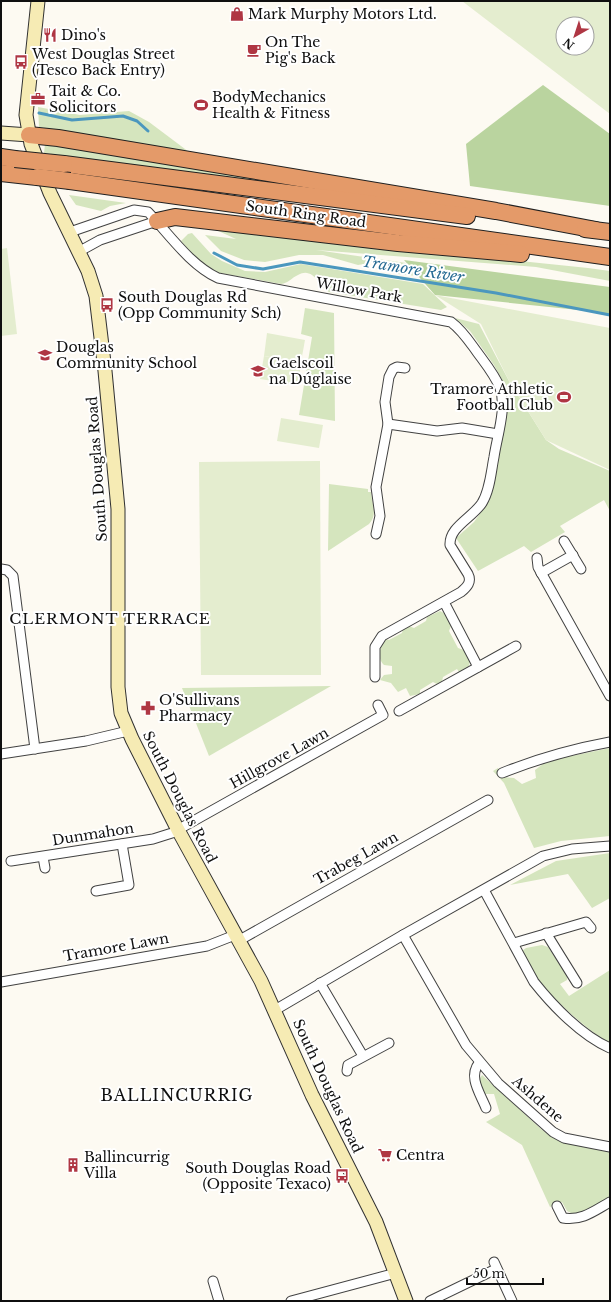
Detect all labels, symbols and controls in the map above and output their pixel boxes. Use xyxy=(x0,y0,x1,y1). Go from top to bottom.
place label: Mark Murphy Motors Ltd. xyxy=(248,5,437,23)
shop icon: Mark Murphy Motors Ltd. xyxy=(229,6,245,22)
north arrow xyxy=(555,16,595,56)
place label: Dino's xyxy=(61,26,106,44)
restaurant icon: Dino's xyxy=(42,27,58,43)
place label: On The Pig's Back xyxy=(265,33,336,67)
text: N xyxy=(560,35,577,52)
cafe icon: On The Pig's Back xyxy=(246,42,262,58)
place label: West Douglas Street (Tesco Back Entry) xyxy=(31,45,176,79)
bus stop icon: West Douglas Street (Tesco Back Entry) xyxy=(13,54,29,70)
place label: Tait & Co. Solicitors xyxy=(49,82,121,116)
place label: BodyMechanics Health & Fitness xyxy=(212,88,330,122)
office icon: Tait & Co. Solicitors xyxy=(30,91,46,107)
sports icon: BodyMechanics Health & Fitness xyxy=(193,97,209,113)
street label: South Ring Road xyxy=(245,197,368,231)
water label: Tramore River xyxy=(361,252,467,287)
street label: Willow Park xyxy=(314,273,404,306)
place label: South Douglas Rd (Opp Community Sch) xyxy=(118,288,281,322)
bus stop icon: South Douglas Rd (Opp Community Sch) xyxy=(99,297,115,313)
place label: Douglas Community School xyxy=(56,338,198,372)
school or university icon: Douglas Community School xyxy=(37,347,53,363)
place label: Gaelscoil na Dúglaise xyxy=(269,354,352,388)
school or university icon: Gaelscoil na Dúglaise xyxy=(250,363,266,379)
place label: Tramore Athletic Football Club xyxy=(430,380,553,414)
sports icon: Tramore Athletic Football Club xyxy=(556,389,572,405)
street label: South Douglas Road xyxy=(83,395,111,542)
district label: CLERMONT TERRACE xyxy=(9,609,211,628)
place label: O'Sullivans Pharmacy xyxy=(159,691,240,725)
pharmacy icon: O'Sullivans Pharmacy xyxy=(140,700,156,716)
street label: Hillgrove Lawn xyxy=(226,723,332,793)
street label: South Douglas Road xyxy=(139,728,221,866)
street label: Dunmahon xyxy=(51,819,136,849)
street label: Trabeg Lawn xyxy=(311,827,401,888)
street label: Tramore Lawn xyxy=(62,929,170,965)
street label: South Douglas Road xyxy=(289,1016,367,1156)
street label: Ashdene xyxy=(508,1071,567,1126)
district label: BALLINCURRIG xyxy=(101,1085,253,1105)
place label: Centra xyxy=(396,1146,445,1164)
supermarket icon: Centra xyxy=(377,1147,393,1163)
place label: Ballincurrig Villa xyxy=(83,1148,170,1182)
building icon: Ballincurrig Villa xyxy=(65,1157,81,1173)
place label: South Douglas Road (Opposite Texaco) xyxy=(185,1159,332,1193)
bus stop icon: South Douglas Road (Opposite Texaco) xyxy=(334,1168,350,1184)
scale bar xyxy=(467,1260,543,1286)
text: 50 m xyxy=(473,1266,505,1281)

